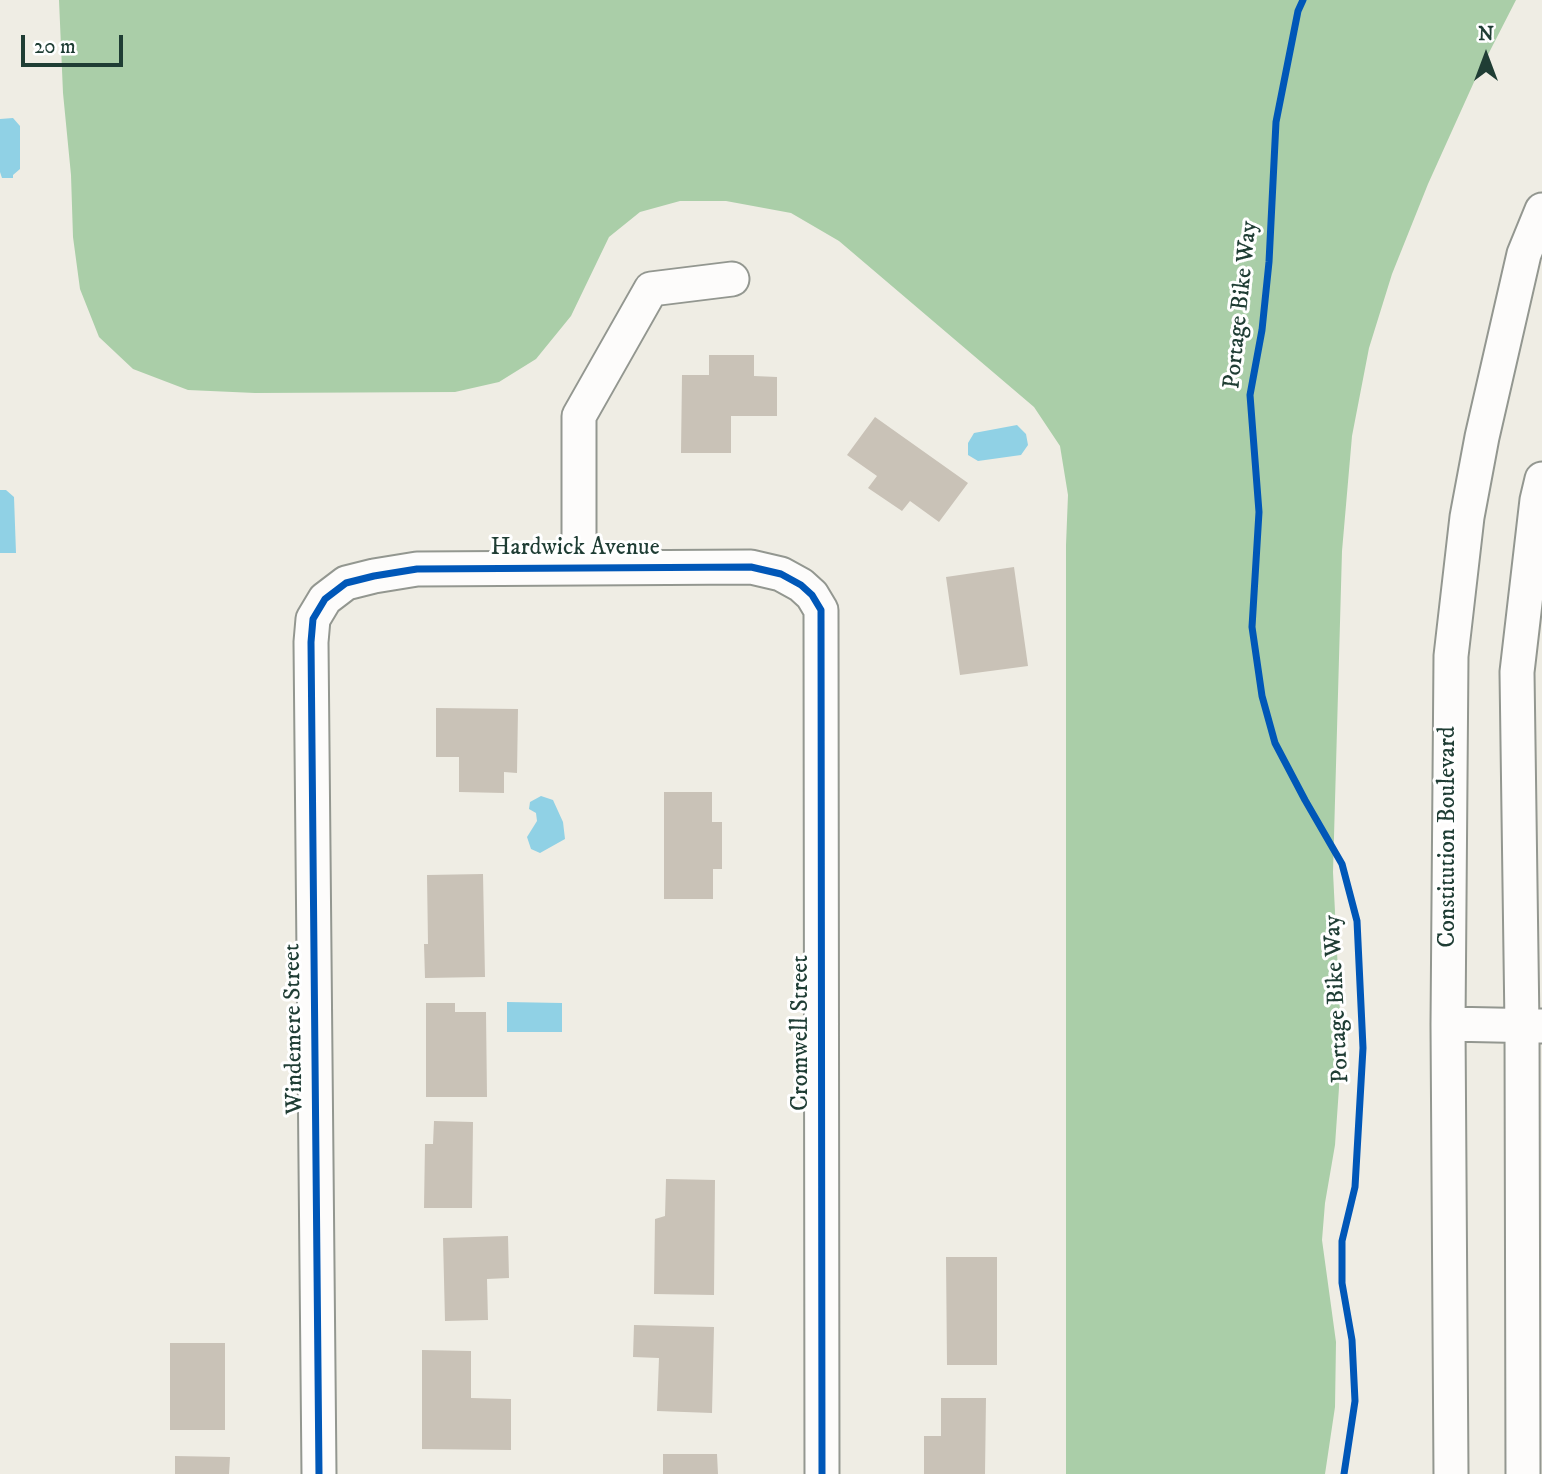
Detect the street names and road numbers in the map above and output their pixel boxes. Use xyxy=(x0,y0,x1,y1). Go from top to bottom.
street label: Portage Bike Way xyxy=(1219,220,1265,390)
street label: Hardwick Avenue xyxy=(490,535,660,563)
street label: Constitution Boulevard xyxy=(1435,726,1463,948)
street label: Portage Bike Way xyxy=(1319,914,1357,1084)
street label: Windemere Street xyxy=(279,943,311,1115)
street label: Cromwell Street xyxy=(788,955,816,1111)

